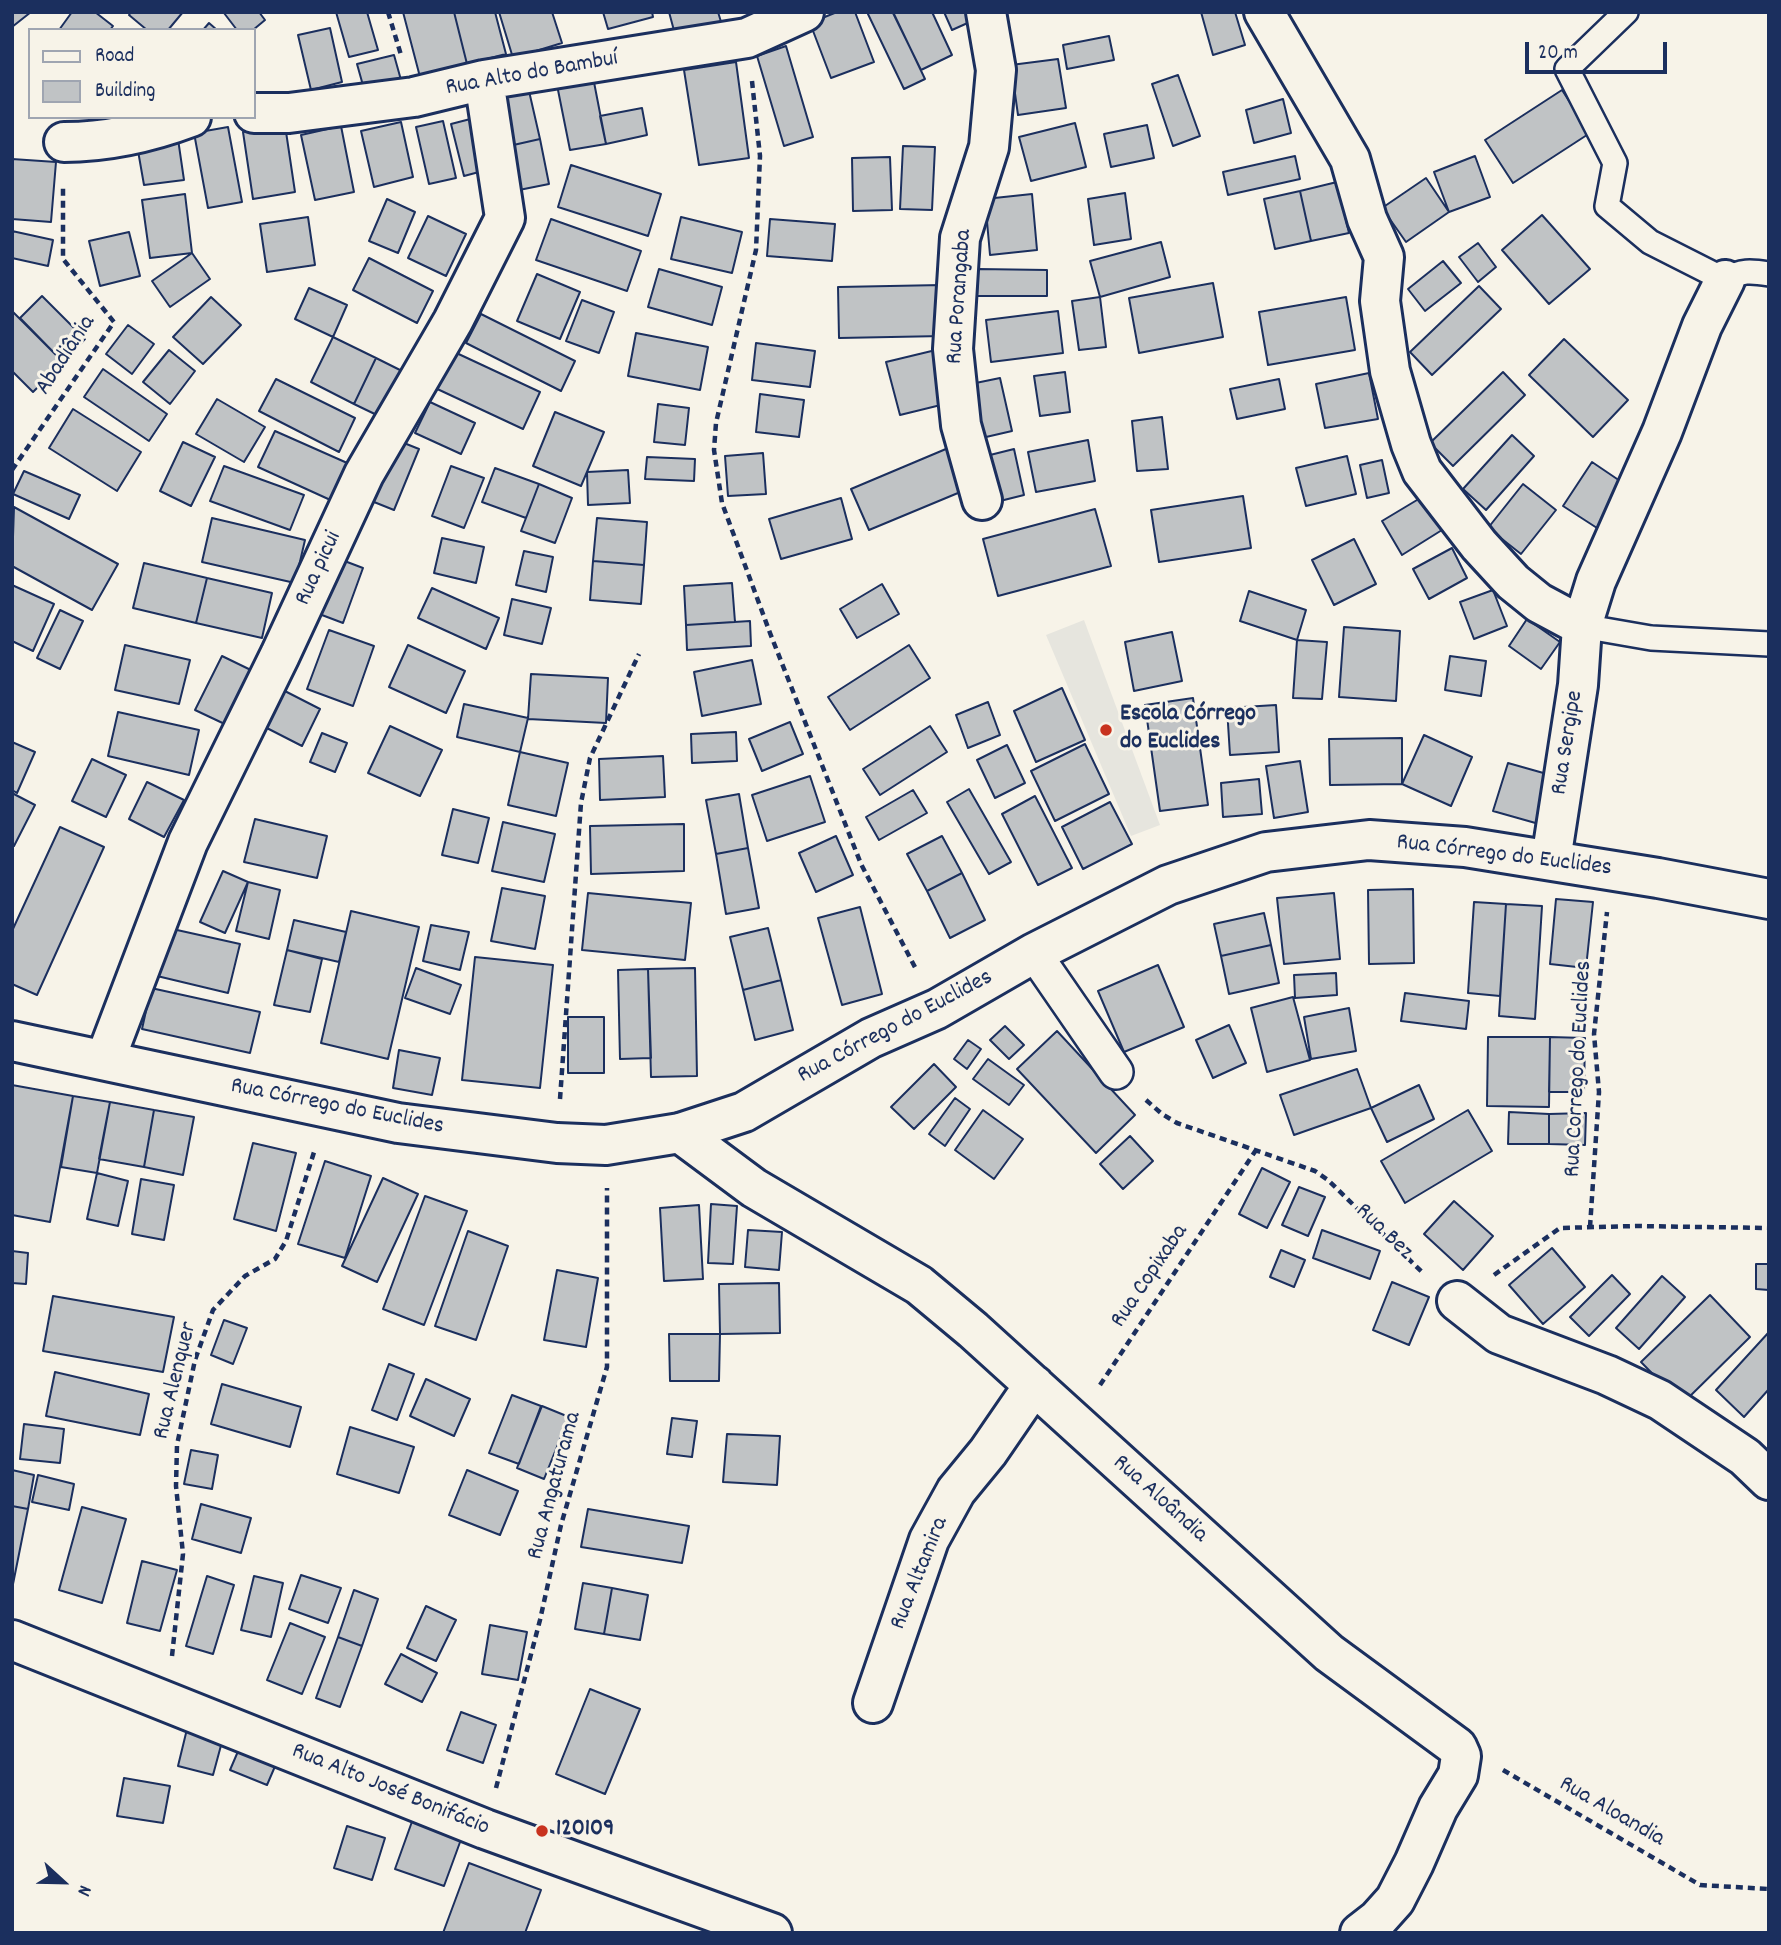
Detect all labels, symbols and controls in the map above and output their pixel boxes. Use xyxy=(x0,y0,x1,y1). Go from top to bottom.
legend xyxy=(28,28,256,119)
scale bar xyxy=(1529,28,1671,72)
text: 20 m xyxy=(1538,39,1578,69)
text: Road xyxy=(95,42,134,72)
street label: Rua Alto do Bambuí xyxy=(444,46,620,104)
text: Building xyxy=(95,77,155,107)
street label: Rua Porangaba xyxy=(942,229,980,365)
street label: Abadiânia xyxy=(31,311,103,401)
street label: Rua picui xyxy=(290,527,350,611)
street label: Rua Sergipe xyxy=(1547,689,1591,797)
place label: Escola Córrego do Euclides xyxy=(1120,702,1256,758)
marker: Escola Córrego do Euclides xyxy=(1098,722,1114,738)
street label: Rua Córrego do Euclides xyxy=(1395,830,1613,884)
street label: Rua Corrego do Euclides xyxy=(1560,960,1600,1178)
street label: Rua Córrego do Euclides xyxy=(794,964,998,1092)
street label: Rua Córrego do Euclides xyxy=(228,1073,446,1143)
street label: Rua Bez xyxy=(1348,1198,1418,1268)
street label: Rua Copixaba xyxy=(1106,1220,1196,1334)
street label: Rua Alenquer xyxy=(149,1319,205,1443)
street label: Rua Angaturama xyxy=(522,1409,590,1563)
street label: Rua Aloândia xyxy=(1105,1450,1213,1550)
street label: Rua Altamira xyxy=(885,1514,957,1634)
street label: Rua Alto José Bonifácio xyxy=(287,1738,493,1844)
street label: Rua Aloandia xyxy=(1553,1771,1669,1855)
place label: 120109 xyxy=(556,1817,614,1845)
marker: 120109 xyxy=(534,1823,550,1839)
north arrow xyxy=(28,1847,98,1917)
text: N xyxy=(69,1881,97,1899)

